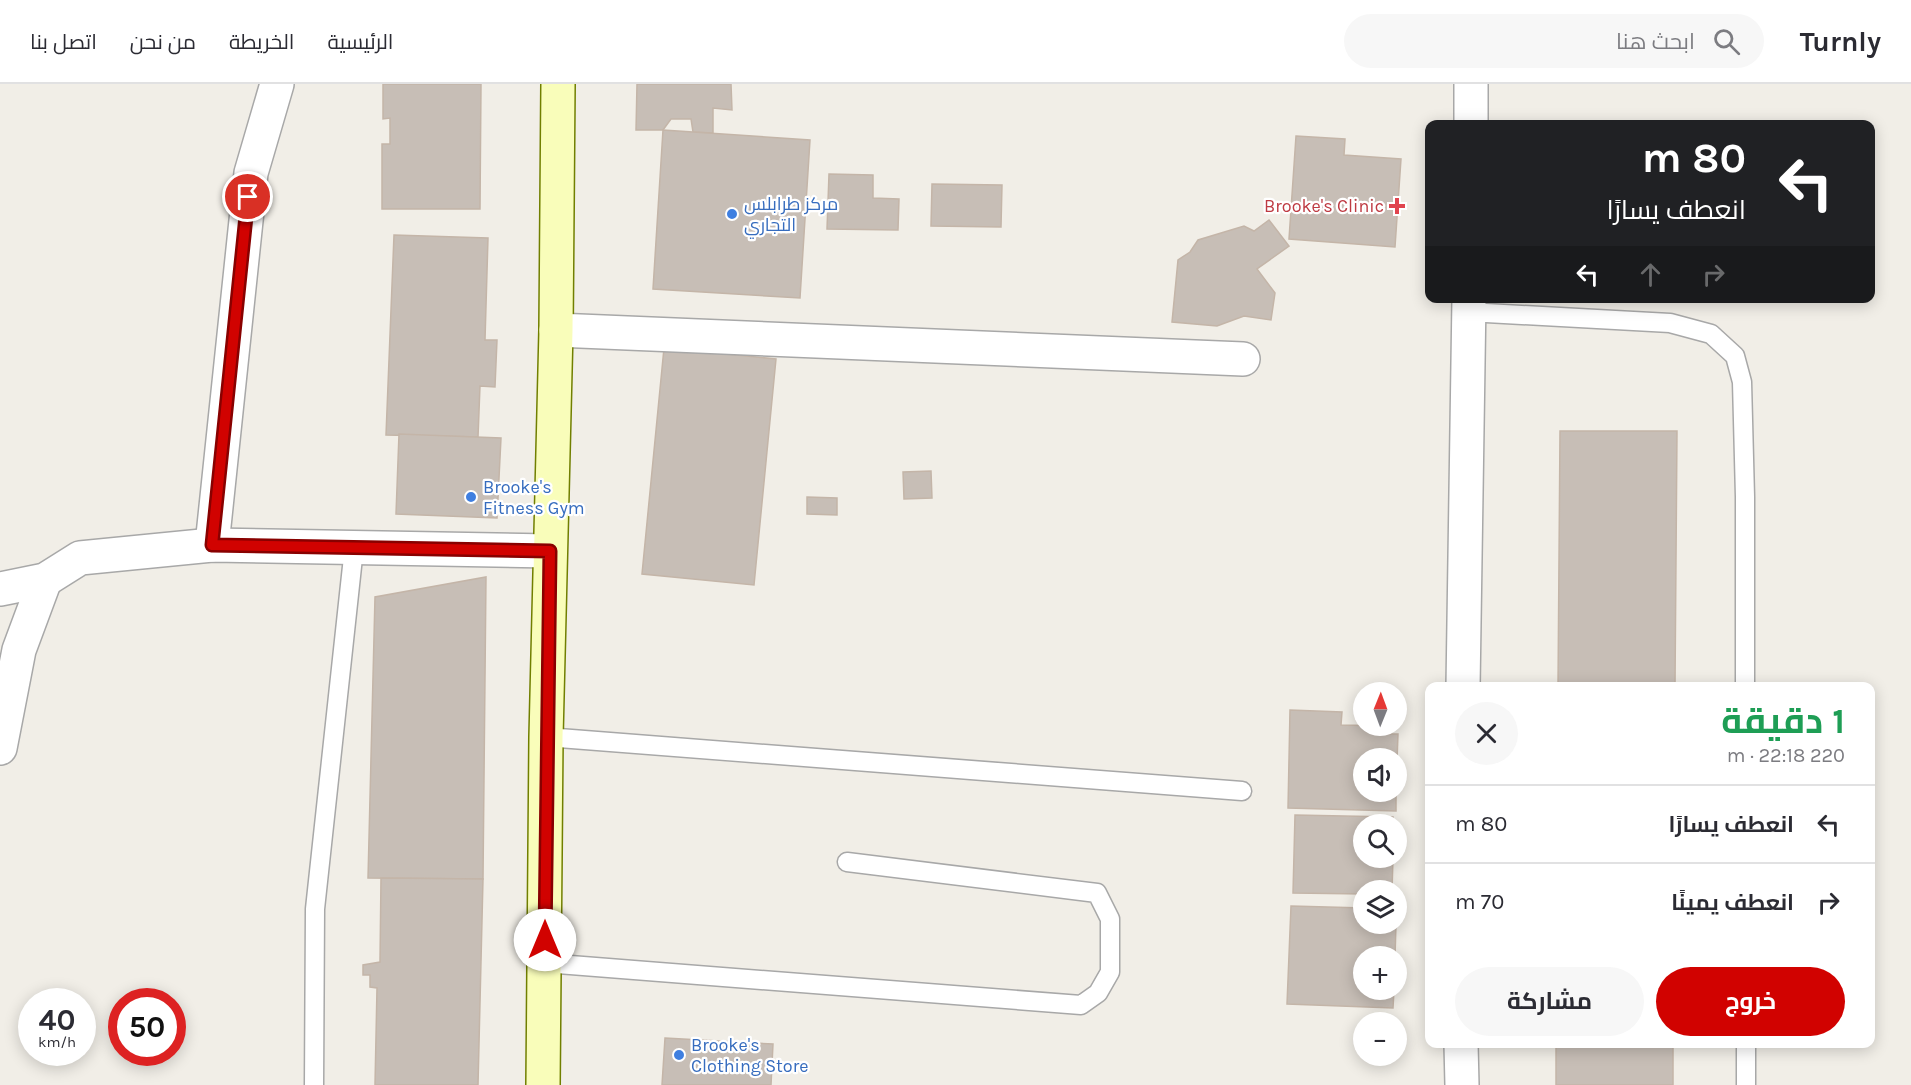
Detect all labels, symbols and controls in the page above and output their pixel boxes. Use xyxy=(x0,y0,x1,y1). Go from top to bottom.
search box xyxy=(1344,14,1764,68)
icon: search xyxy=(1710,25,1743,58)
text: Turnly xyxy=(1800,25,1881,58)
text: ابحث هنا xyxy=(1616,29,1695,55)
text: اتصل بنا xyxy=(30,30,97,54)
text: من نحن xyxy=(130,30,196,54)
text: الخريطة xyxy=(229,30,294,54)
text: الرئيسية xyxy=(327,30,393,54)
text: 80 m xyxy=(1642,133,1746,183)
icon: left xyxy=(1767,144,1845,222)
pin xyxy=(222,171,273,222)
icon: arrive xyxy=(231,180,264,213)
place label: مركز طرابلس التجاري xyxy=(744,193,838,239)
text: انعطف يسارًا xyxy=(1606,194,1746,226)
place label: Brooke's Clinic xyxy=(1264,195,1384,217)
marker: Brooke's Clinic xyxy=(1388,197,1406,215)
marker: مركز طرابلس التجاري xyxy=(725,207,739,221)
icon: left xyxy=(1571,258,1604,291)
icon: ahead xyxy=(1634,258,1667,291)
icon: right xyxy=(1697,258,1730,291)
place label: Brooke's Fitness Gym xyxy=(483,476,585,519)
marker: Brooke's Fitness Gym xyxy=(464,490,478,504)
north arrow xyxy=(1353,682,1407,736)
map controls xyxy=(1353,682,1407,1066)
text: 1 دقيقة xyxy=(1721,700,1845,742)
button: close xyxy=(1455,702,1518,765)
text: 220 m · 22:18 xyxy=(1727,744,1845,767)
button: sound xyxy=(1353,748,1407,802)
icon: left xyxy=(1812,808,1845,841)
text: 80 m xyxy=(1455,811,1507,837)
text: انعطف يسارًا xyxy=(1668,812,1794,838)
button: search xyxy=(1353,814,1407,868)
button: layers xyxy=(1353,880,1407,934)
icon: right xyxy=(1812,886,1845,919)
text: 70 m xyxy=(1455,889,1504,915)
text: انعطف يمينًا xyxy=(1671,890,1794,916)
position arrow xyxy=(513,908,577,972)
button: + xyxy=(1353,946,1407,1000)
button: مشاركة xyxy=(1455,967,1644,1036)
button: خروج xyxy=(1656,967,1845,1036)
speed limit sign: 50 xyxy=(108,988,186,1066)
text: 40 xyxy=(39,1002,75,1038)
button: − xyxy=(1353,1012,1407,1066)
text: km/h xyxy=(38,1033,76,1051)
place label: Brooke's Clothing Store xyxy=(691,1034,808,1077)
marker: Brooke's Clothing Store xyxy=(672,1048,686,1062)

